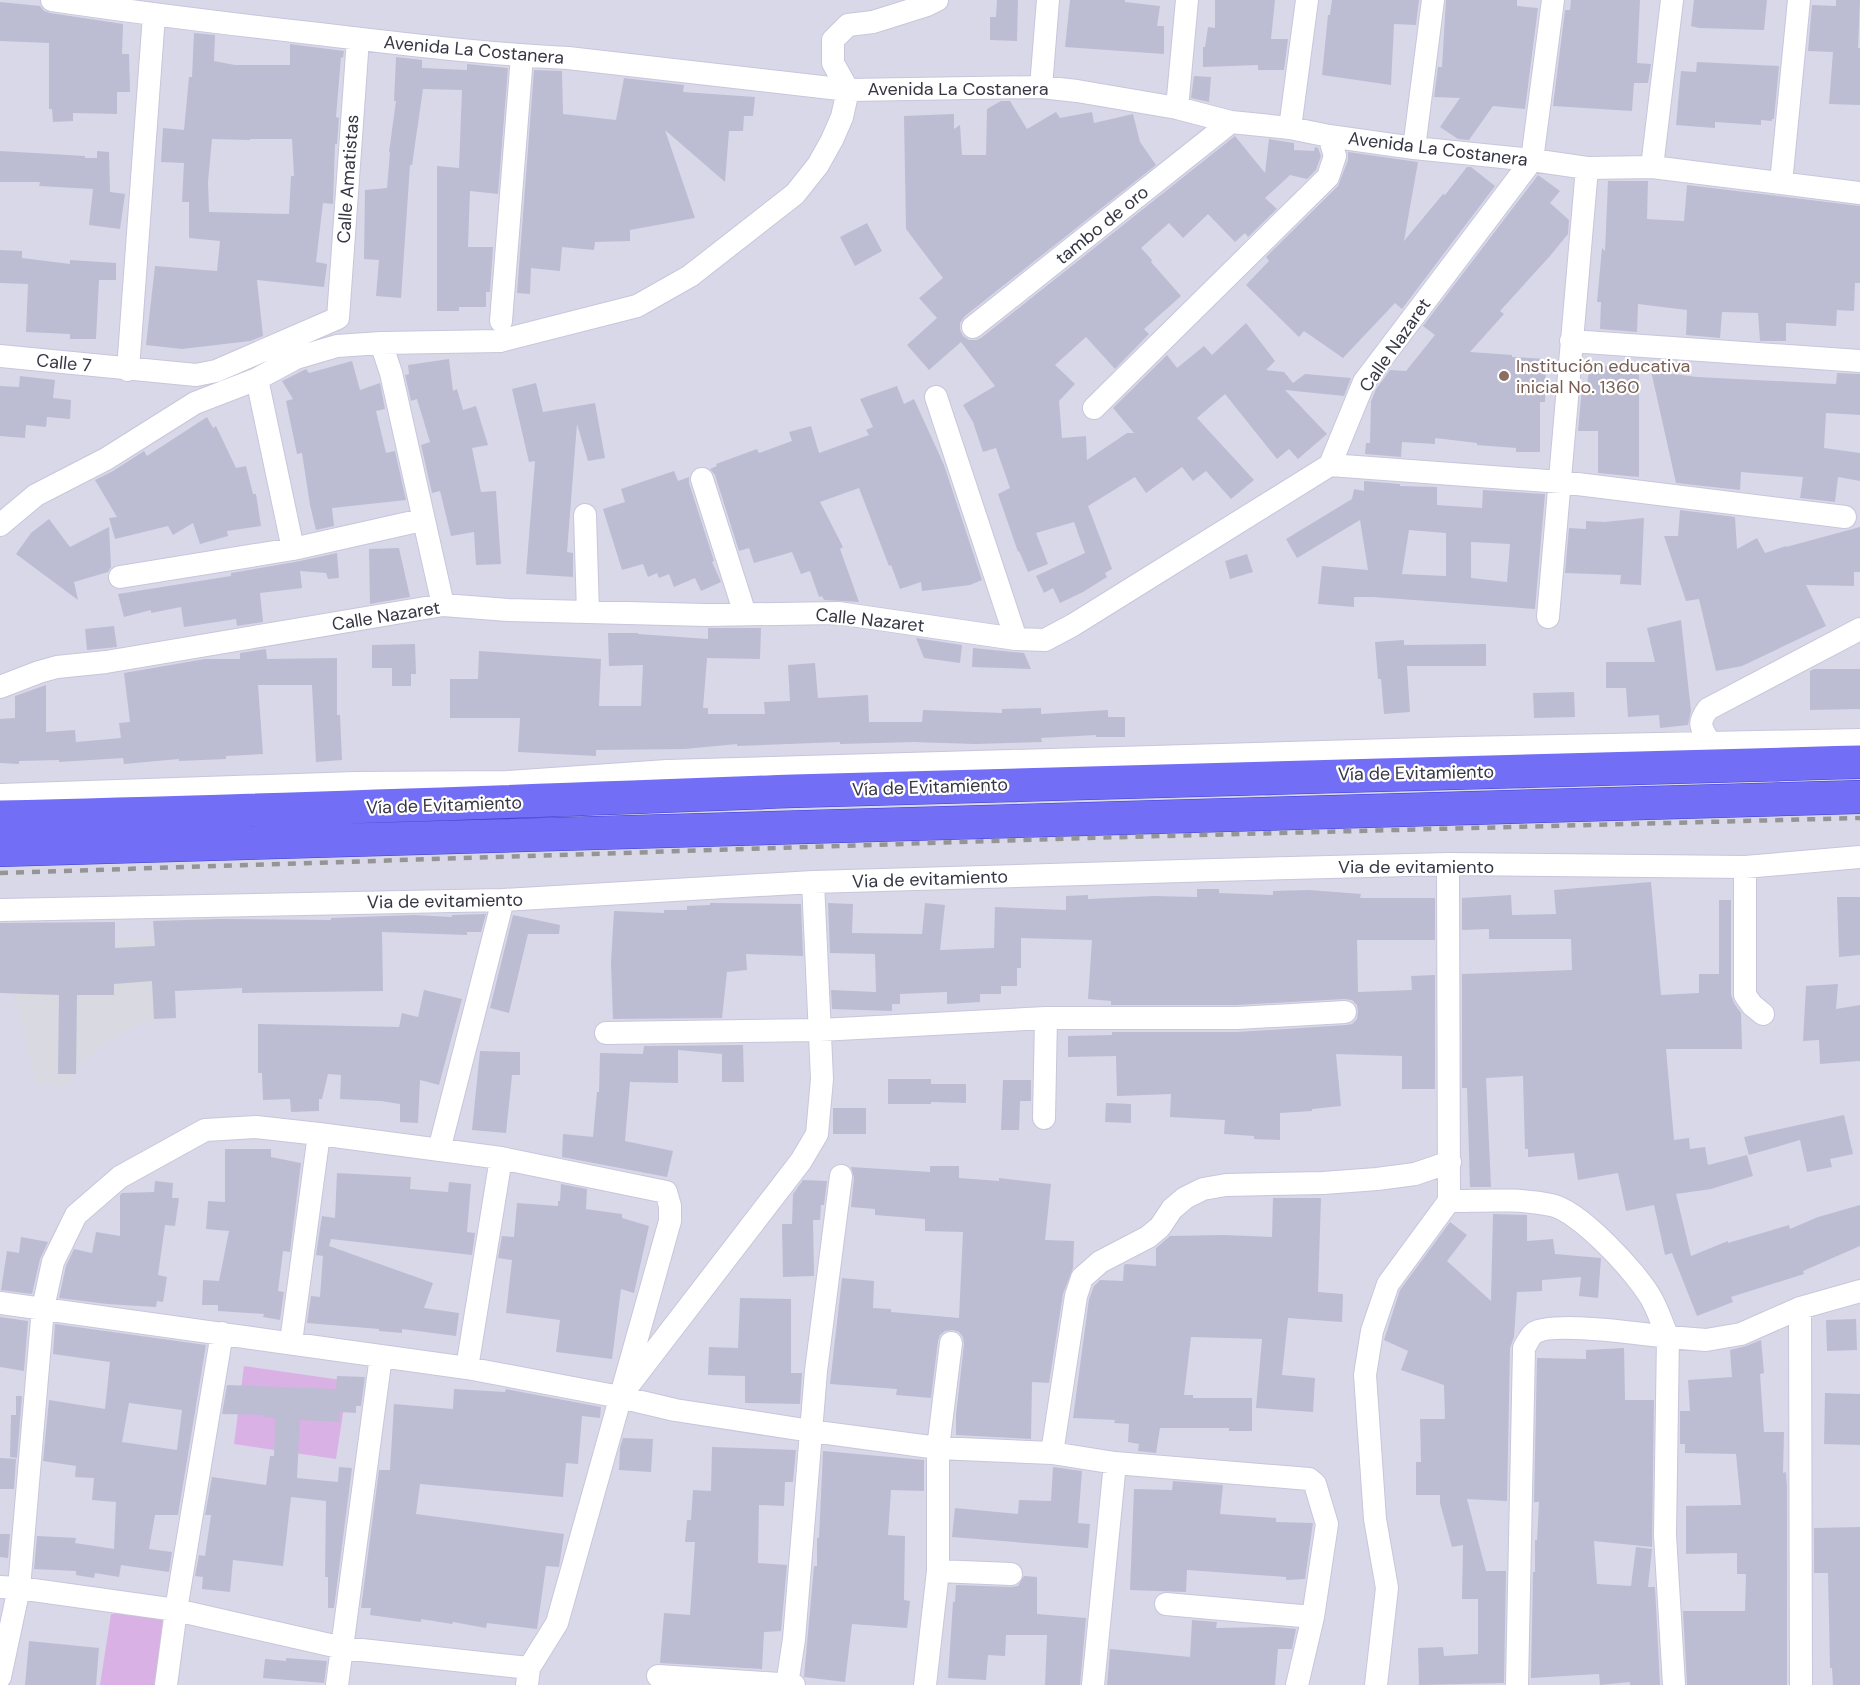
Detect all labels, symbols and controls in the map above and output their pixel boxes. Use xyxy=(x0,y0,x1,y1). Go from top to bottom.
street label: Avenida La Costanera xyxy=(383,30,565,70)
street label: Avenida La Costanera xyxy=(868,77,1048,101)
street label: Calle Amatistas xyxy=(332,114,364,244)
street label: Avenida La Costanera xyxy=(1347,126,1529,172)
street label: tambo de oro xyxy=(1050,180,1154,270)
street label: Calle Nazaret xyxy=(1354,293,1436,397)
street label: Calle 7 xyxy=(35,348,93,378)
place label: Institución educativa inicial No. 1360 xyxy=(1516,354,1690,399)
marker: Institución educativa inicial No. 1360 xyxy=(1497,369,1511,383)
street label: Calle Nazaret xyxy=(330,596,442,636)
street label: Calle Nazaret xyxy=(814,602,926,638)
street label: Vía de Evitamiento xyxy=(1338,760,1494,786)
street label: Vía de Evitamiento xyxy=(852,772,1008,802)
street label: Vía de Evitamiento xyxy=(366,790,522,820)
street label: Via de evitamiento xyxy=(1338,855,1494,879)
street label: Via de evitamiento xyxy=(852,864,1008,894)
street label: Via de evitamiento xyxy=(367,888,523,914)

